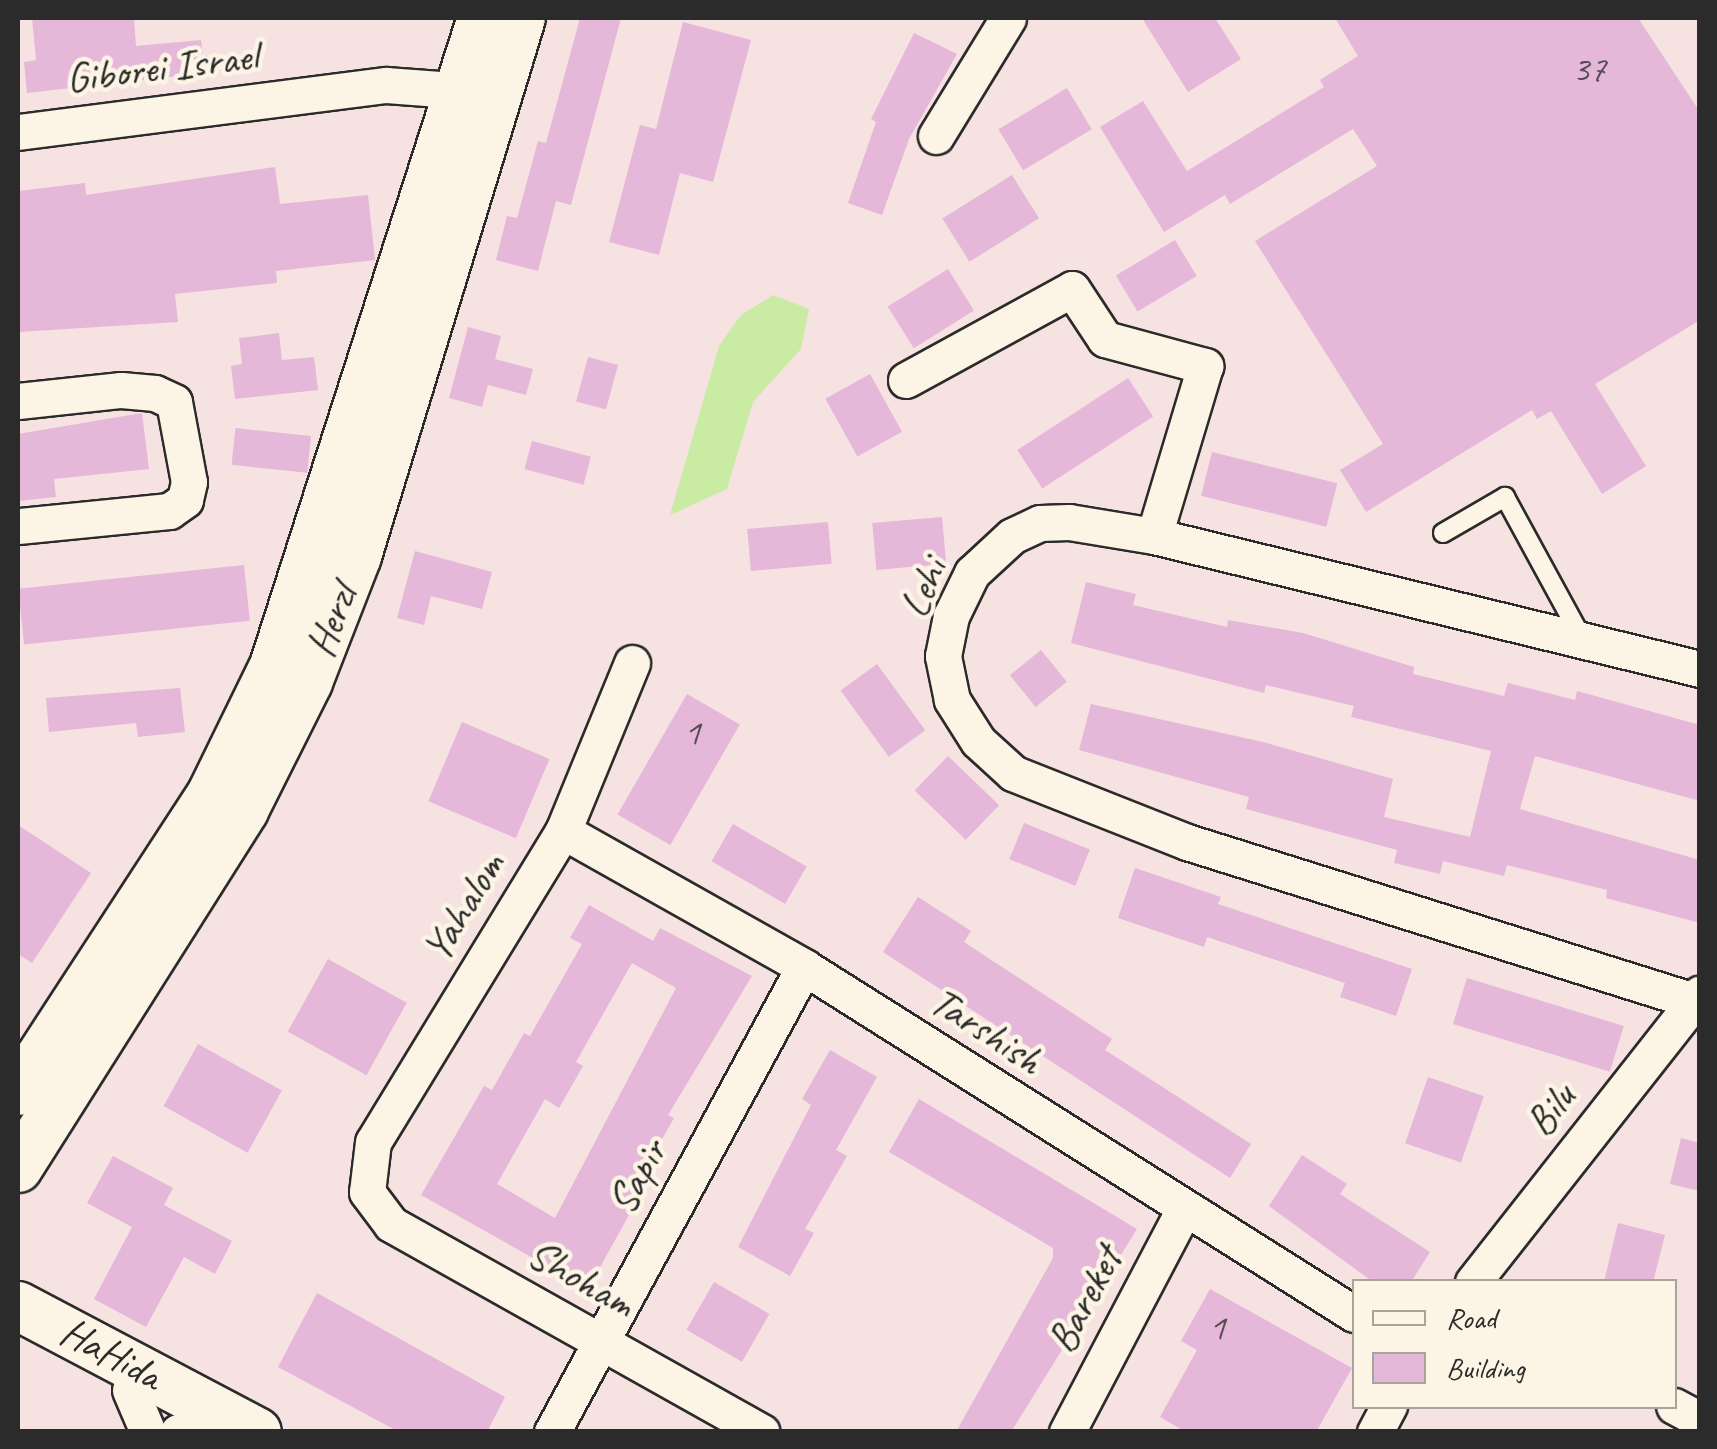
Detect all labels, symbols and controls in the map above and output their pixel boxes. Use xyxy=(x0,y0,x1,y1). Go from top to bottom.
street label: Giborei Israel xyxy=(63,31,261,105)
house number: 37 xyxy=(1572,46,1606,92)
street label: Lehi xyxy=(889,551,959,625)
street label: Herzl xyxy=(295,578,369,664)
house number: 1 xyxy=(683,709,701,755)
street label: Yahalom xyxy=(412,843,516,971)
street label: Tarshish xyxy=(920,976,1052,1086)
street label: Bilu xyxy=(1515,1074,1587,1146)
street label: Sapir xyxy=(597,1131,679,1223)
street label: Shoham xyxy=(518,1229,644,1329)
street label: Bareket xyxy=(1036,1239,1134,1361)
legend xyxy=(1352,1279,1677,1409)
text: Road xyxy=(1446,1299,1496,1337)
house number: 1 xyxy=(1208,1304,1226,1350)
street label: HaHida xyxy=(52,1307,170,1401)
text: Building xyxy=(1446,1349,1525,1387)

